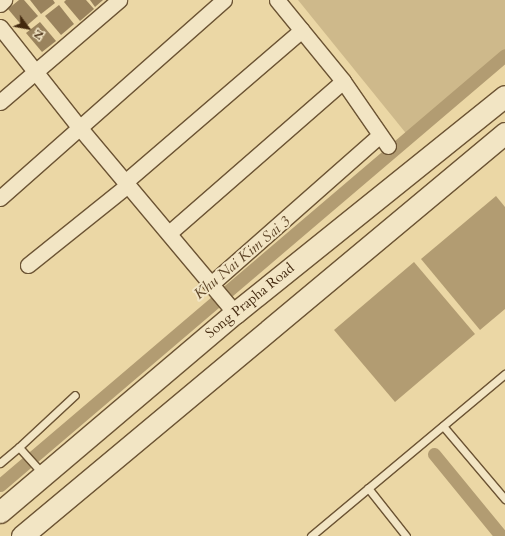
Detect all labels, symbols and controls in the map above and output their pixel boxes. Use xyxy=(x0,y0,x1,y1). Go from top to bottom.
north arrow xyxy=(8,8,48,48)
text: N xyxy=(30,27,47,43)
water label: Khu Nai Kim Sai 3 xyxy=(190,213,294,303)
street label: Song Prapha Road xyxy=(202,260,298,342)

